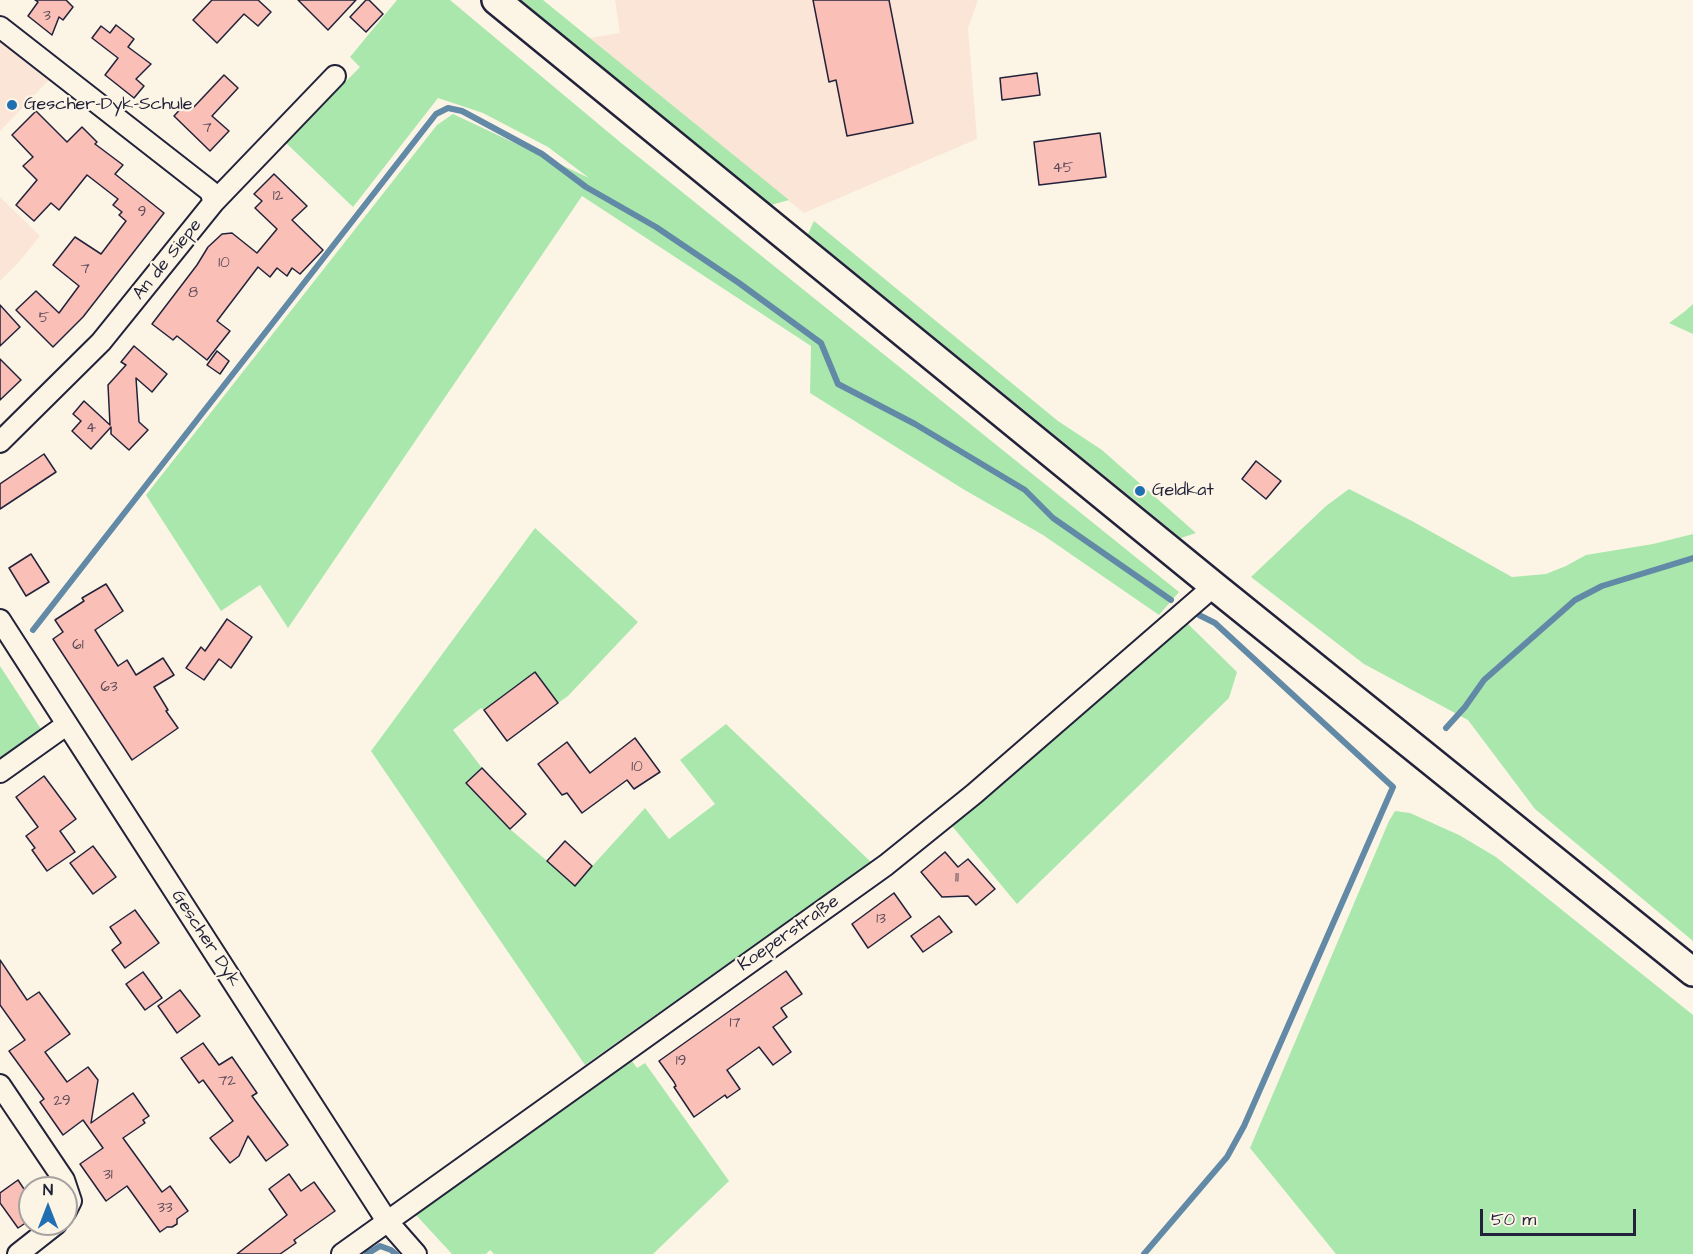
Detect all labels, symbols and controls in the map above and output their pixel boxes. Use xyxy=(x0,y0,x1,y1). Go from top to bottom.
house number: 3 xyxy=(43,8,51,26)
place label: Gescher-Dyk-Schule xyxy=(24,94,193,116)
marker: Gescher-Dyk-Schule xyxy=(5,98,19,112)
house number: 7 xyxy=(202,120,212,138)
house number: 45 xyxy=(1053,160,1073,178)
house number: 12 xyxy=(273,188,283,206)
house number: 9 xyxy=(138,204,146,222)
street label: An de Siepe xyxy=(129,215,207,305)
house number: 10 xyxy=(218,255,230,273)
house number: 7 xyxy=(80,261,90,279)
house number: 8 xyxy=(188,285,198,303)
house number: 5 xyxy=(39,310,49,328)
house number: 4 xyxy=(86,420,96,438)
place label: Geldkat xyxy=(1152,480,1214,502)
marker: Geldkat xyxy=(1133,484,1147,498)
house number: 61 xyxy=(72,637,84,655)
house number: 63 xyxy=(100,679,118,697)
house number: 10 xyxy=(631,759,643,777)
house number: 11 xyxy=(955,870,959,888)
street label: Gescher Dyk xyxy=(166,887,244,991)
street label: Koeperstraße xyxy=(734,891,844,977)
house number: 13 xyxy=(876,911,886,929)
house number: 17 xyxy=(729,1015,741,1033)
house number: 19 xyxy=(676,1053,686,1071)
house number: 72 xyxy=(218,1073,236,1091)
house number: 29 xyxy=(53,1093,71,1111)
house number: 31 xyxy=(103,1167,113,1185)
north arrow xyxy=(18,1176,78,1236)
text: N xyxy=(43,1179,53,1201)
scale bar xyxy=(1483,1197,1639,1235)
house number: 33 xyxy=(157,1200,173,1218)
text: 50 m xyxy=(1491,1207,1536,1232)

